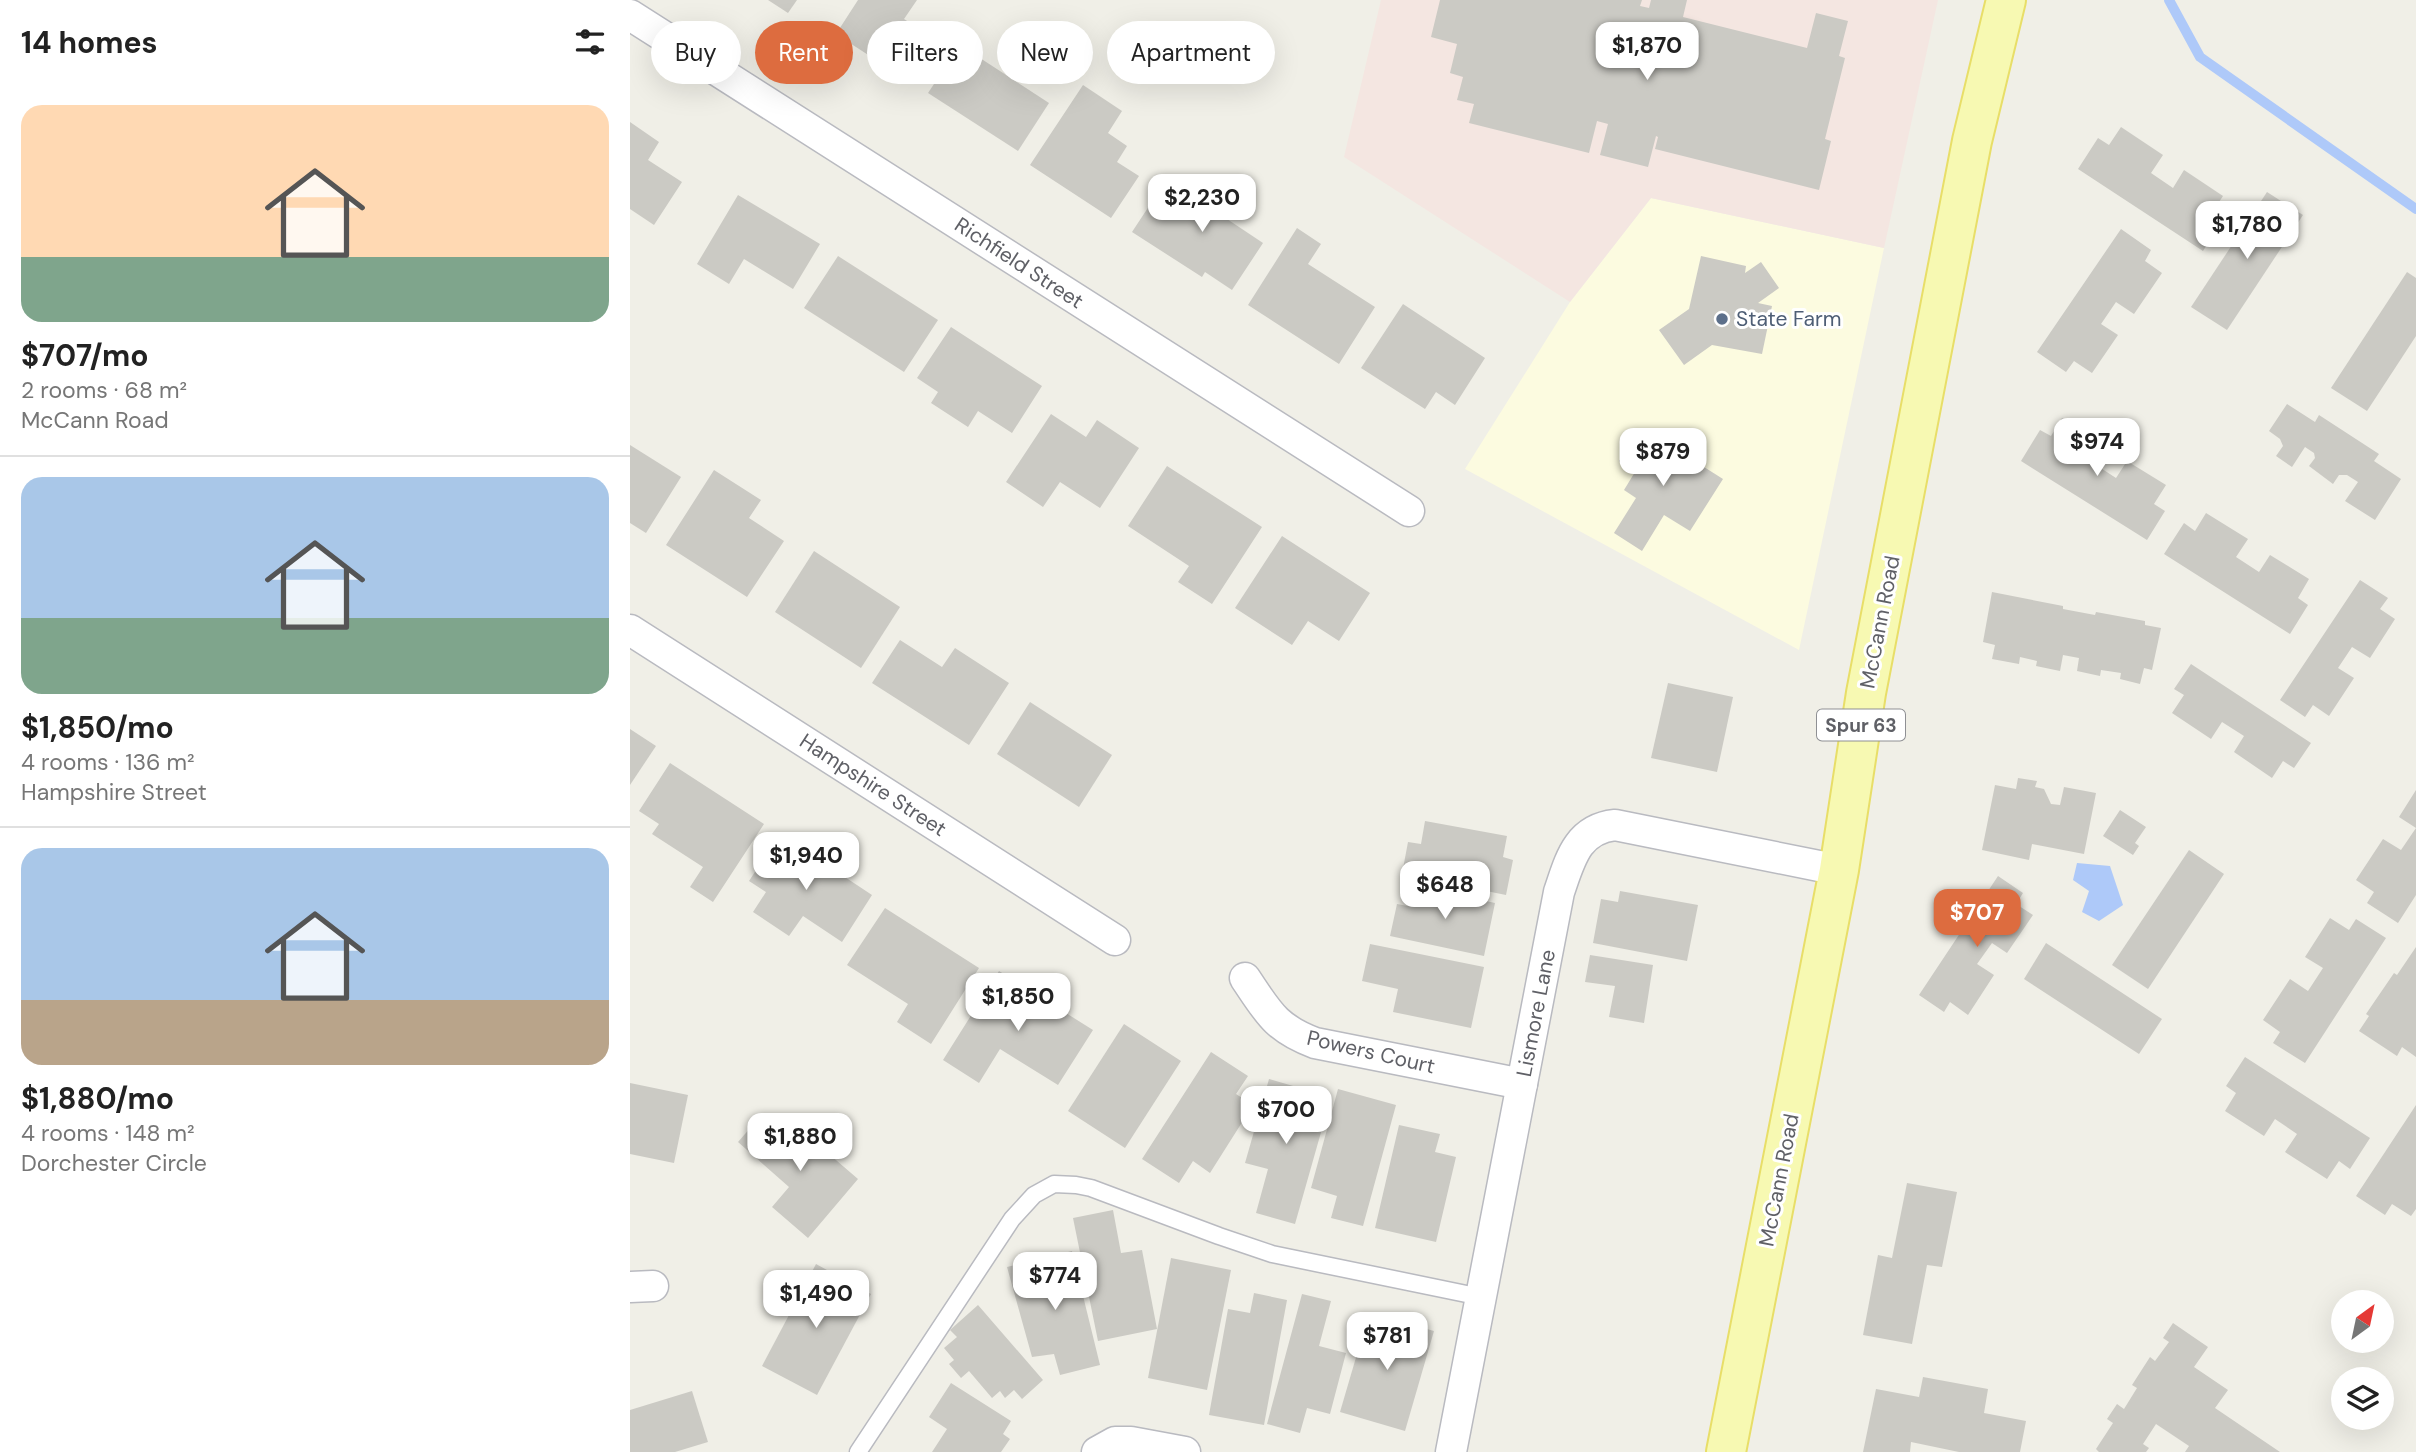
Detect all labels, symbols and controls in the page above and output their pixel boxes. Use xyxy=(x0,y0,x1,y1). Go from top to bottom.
chip: Buy xyxy=(651,21,741,84)
chip: Rent xyxy=(755,21,853,84)
chip: Filters xyxy=(867,21,983,84)
chip: New xyxy=(997,21,1093,84)
chip: Apartment xyxy=(1107,21,1275,84)
pin: $1,870 xyxy=(1590,22,1704,82)
text: 14 homes xyxy=(21,23,158,62)
icon: filters xyxy=(571,23,609,61)
text: $1,870 xyxy=(1612,30,1682,60)
icon: home xyxy=(252,150,378,276)
pin: $2,230 xyxy=(1145,174,1259,234)
text: $2,230 xyxy=(1164,182,1240,212)
pin: $1,780 xyxy=(2190,202,2304,261)
text: $1,780 xyxy=(2212,209,2282,239)
street label: Richfield Street xyxy=(949,211,1089,315)
place label: State Farm xyxy=(1736,305,1841,333)
marker: State Farm xyxy=(1714,311,1730,327)
text: $707/mo xyxy=(21,336,149,375)
text: 2 rooms · 68 m² xyxy=(21,375,187,405)
text: McCann Road xyxy=(21,405,169,435)
pin: $974 xyxy=(2056,419,2138,478)
text: $974 xyxy=(2070,426,2124,456)
pin: $879 xyxy=(1622,428,1704,488)
text: $879 xyxy=(1636,436,1690,466)
icon: home xyxy=(252,522,378,648)
street label: McCann Road xyxy=(1853,553,1907,691)
text: $1,850/mo xyxy=(21,708,174,747)
road number: Spur 63 xyxy=(1817,710,1905,740)
street label: Hampshire Street xyxy=(794,727,952,843)
text: 4 rooms · 136 m² xyxy=(21,747,195,777)
text: Hampshire Street xyxy=(21,777,207,807)
pin: $1,940 xyxy=(749,832,863,892)
text: $1,940 xyxy=(769,840,843,870)
pin: $648 xyxy=(1404,862,1486,921)
text: $648 xyxy=(1416,869,1474,899)
pin: $707 xyxy=(1936,890,2018,949)
icon: home xyxy=(252,893,378,1019)
text: $707 xyxy=(1950,897,2004,927)
street label: Lismore Lane xyxy=(1510,947,1562,1079)
pin: $1,850 xyxy=(961,974,1075,1033)
text: $1,850 xyxy=(982,981,1054,1011)
street label: Powers Court xyxy=(1304,1024,1438,1080)
text: $1,880/mo xyxy=(21,1079,174,1118)
pin: $700 xyxy=(1245,1086,1327,1146)
text: $700 xyxy=(1257,1094,1315,1124)
street label: McCann Road xyxy=(1752,1111,1806,1249)
pin: $1,880 xyxy=(743,1114,857,1173)
text: 4 rooms · 148 m² xyxy=(21,1118,195,1148)
text: $1,880 xyxy=(763,1121,837,1151)
text: Dorchester Circle xyxy=(21,1148,207,1178)
pin: $774 xyxy=(1014,1252,1096,1312)
text: $774 xyxy=(1029,1260,1081,1290)
pin: $1,490 xyxy=(759,1270,873,1330)
text: $1,490 xyxy=(779,1278,853,1308)
north arrow xyxy=(2331,1290,2394,1353)
map controls xyxy=(2331,1290,2394,1430)
pin: $781 xyxy=(1346,1312,1428,1372)
text: $781 xyxy=(1363,1320,1411,1350)
button: layers xyxy=(2331,1367,2394,1430)

